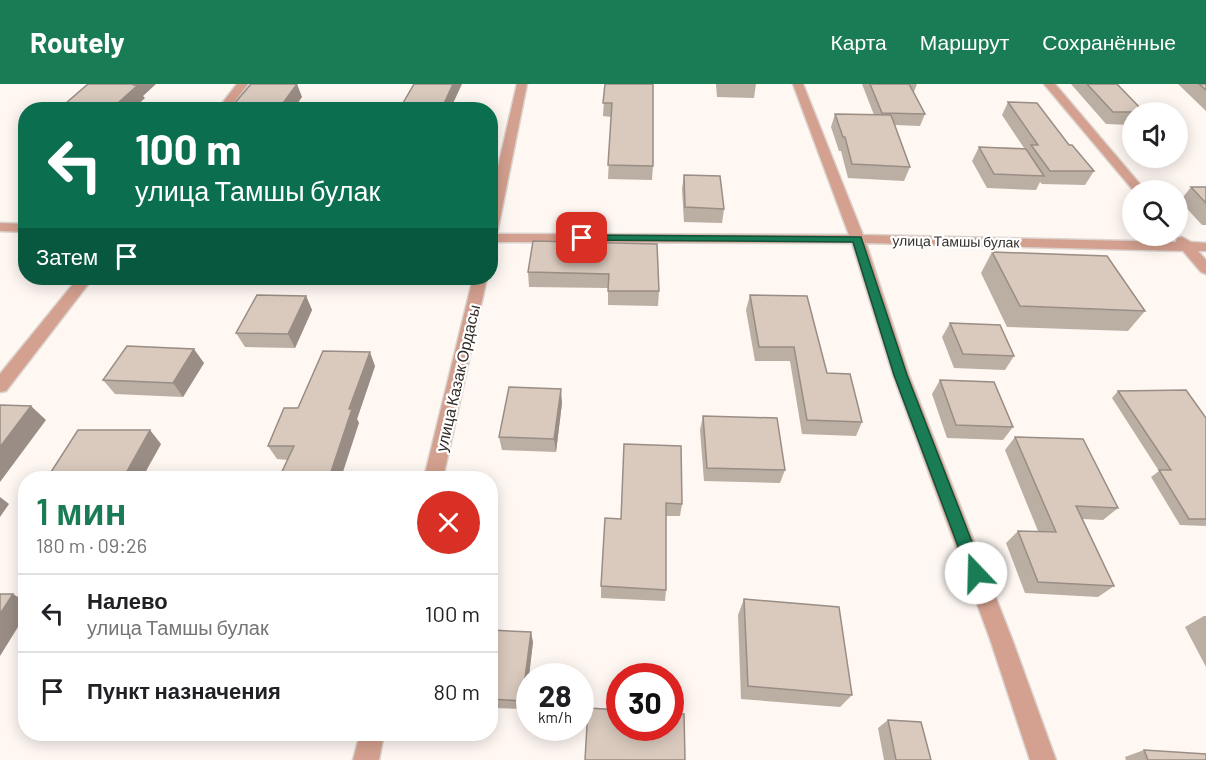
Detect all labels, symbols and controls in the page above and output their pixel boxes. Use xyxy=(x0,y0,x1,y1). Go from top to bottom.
text: Routely xyxy=(30,25,125,59)
text: Карта xyxy=(831,29,887,54)
text: Маршрут xyxy=(920,29,1009,54)
text: Сохранённые xyxy=(1042,29,1176,54)
map controls xyxy=(1122,102,1188,246)
button: sound xyxy=(1122,102,1188,168)
text: 100 m xyxy=(135,123,241,173)
icon: left xyxy=(36,126,114,204)
text: улица Тамшы булак xyxy=(135,174,380,206)
button: search xyxy=(1122,180,1188,246)
pin xyxy=(556,212,607,263)
icon: arrive xyxy=(565,221,598,254)
street label: улица Тамшы булак xyxy=(892,231,1021,251)
icon: arrive xyxy=(110,240,143,273)
text: Затем xyxy=(36,243,98,269)
street label: улица Казак Ордасы xyxy=(431,303,483,453)
text: 1 мин xyxy=(36,489,126,532)
button: close xyxy=(417,491,480,554)
text: 180 m · 09:26 xyxy=(36,533,147,557)
position arrow xyxy=(944,541,1008,605)
text: Налево xyxy=(87,587,168,613)
icon: left xyxy=(36,597,69,630)
text: 100 m xyxy=(425,600,480,626)
text: улица Тамшы булак xyxy=(87,615,269,639)
speed limit sign: 30 xyxy=(606,663,684,741)
icon: arrive xyxy=(36,675,69,708)
text: Пункт назначения xyxy=(87,677,281,703)
text: 28 xyxy=(538,677,572,713)
text: 80 m xyxy=(434,678,480,704)
text: km/h xyxy=(538,708,572,726)

